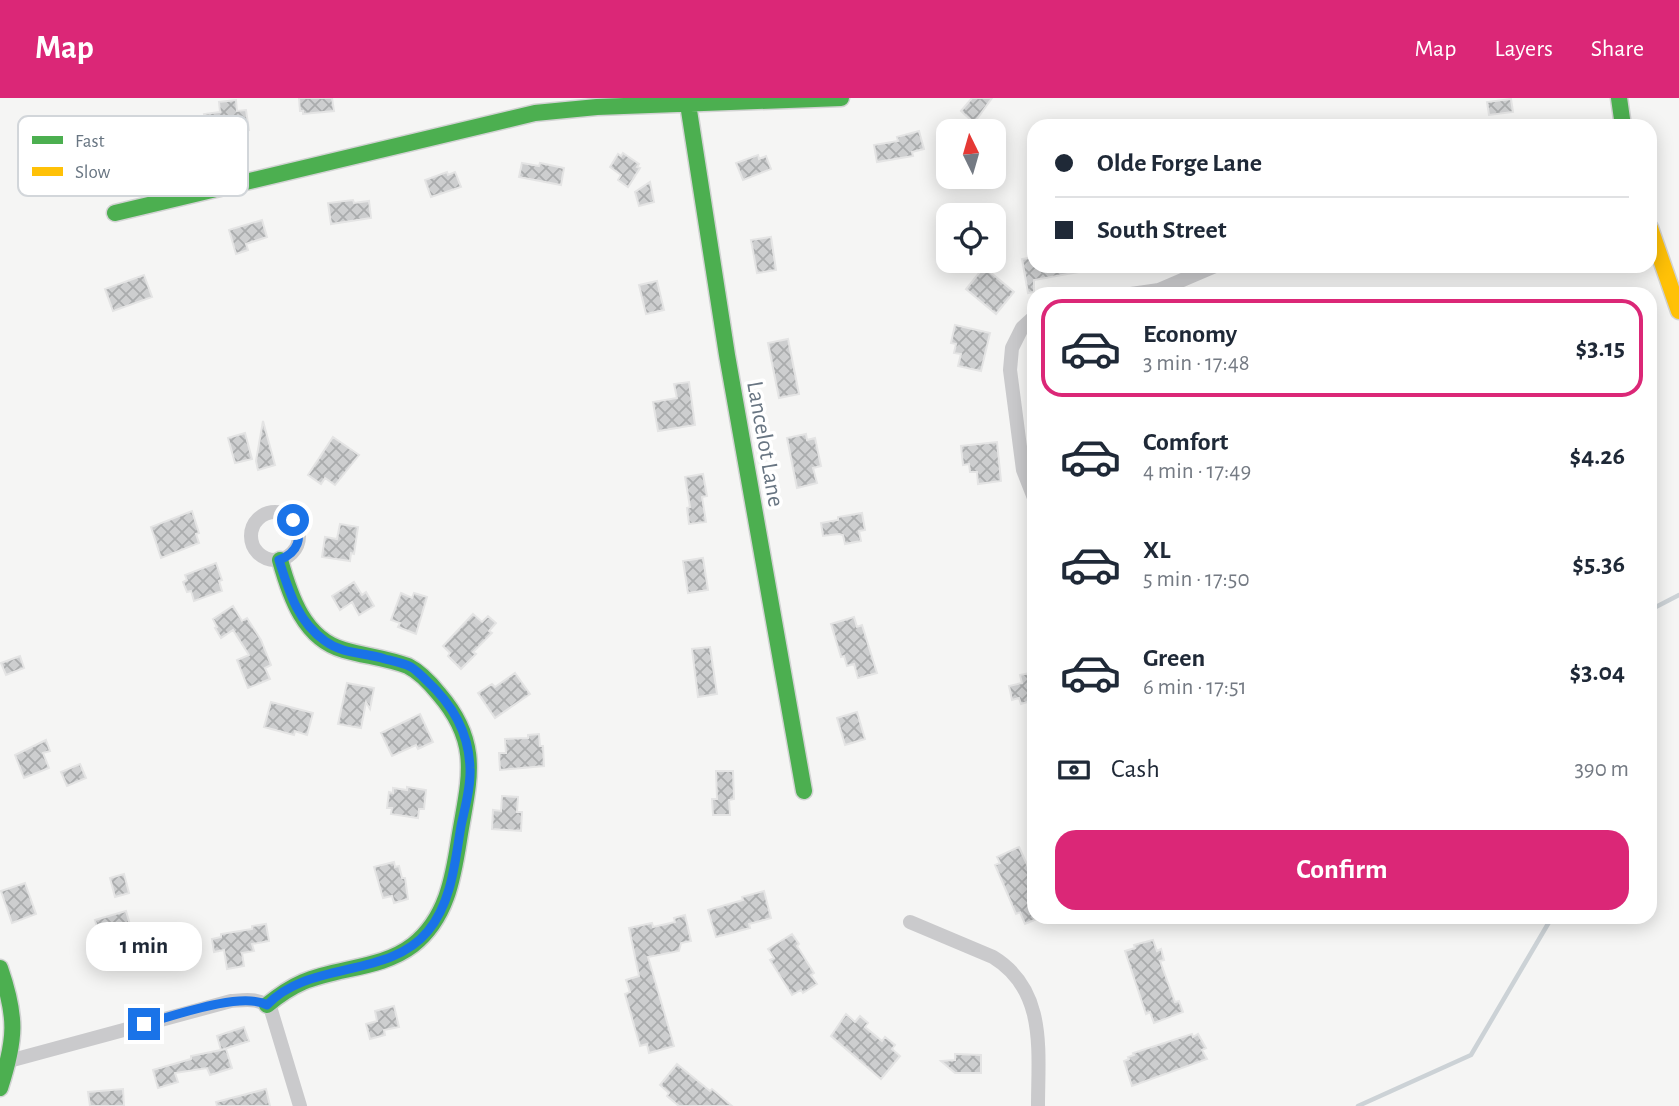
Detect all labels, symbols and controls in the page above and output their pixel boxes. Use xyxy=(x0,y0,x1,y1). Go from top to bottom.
text: Map xyxy=(35,32,94,65)
text: Map xyxy=(1414,37,1456,61)
text: Layers xyxy=(1494,37,1553,61)
text: Share xyxy=(1591,37,1644,61)
legend xyxy=(18,116,248,196)
north arrow xyxy=(936,119,1006,189)
map controls xyxy=(936,119,1006,273)
text: Fast xyxy=(75,132,105,151)
text: Olde Forge Lane xyxy=(1097,150,1262,176)
text: Slow xyxy=(75,163,111,182)
button: locate xyxy=(936,203,1006,273)
text: South Street xyxy=(1097,217,1227,243)
icon: car xyxy=(1059,317,1122,380)
text: Economy xyxy=(1143,321,1237,347)
text: $3.15 xyxy=(1576,335,1625,361)
text: 3 min · 17:48 xyxy=(1143,352,1250,375)
street label: Lancelot Lane xyxy=(742,379,788,509)
icon: car xyxy=(1059,425,1122,488)
text: Comfort xyxy=(1143,429,1228,455)
text: $4.26 xyxy=(1569,443,1625,469)
text: 4 min · 17:49 xyxy=(1143,460,1251,483)
route start xyxy=(277,504,309,536)
icon: car xyxy=(1059,533,1122,596)
text: XL xyxy=(1143,537,1170,563)
text: $5.36 xyxy=(1572,551,1625,577)
text: 5 min · 17:50 xyxy=(1143,568,1250,591)
icon: car xyxy=(1059,641,1122,704)
text: Green xyxy=(1143,645,1205,671)
text: $3.04 xyxy=(1570,659,1625,685)
text: 6 min · 17:51 xyxy=(1143,676,1247,699)
icon: cash xyxy=(1055,751,1093,789)
text: Cash xyxy=(1111,756,1160,782)
text: 390 m xyxy=(1574,758,1629,781)
button: Confirm xyxy=(1055,830,1629,910)
callout: 1 min xyxy=(86,922,202,972)
text: 1 min xyxy=(120,935,168,958)
route end xyxy=(128,1008,160,1040)

